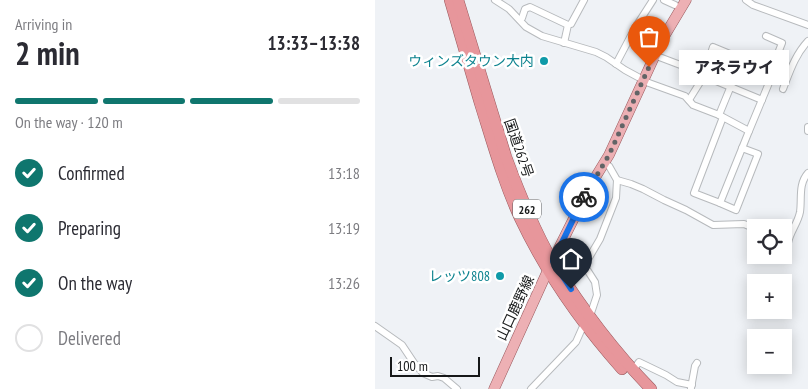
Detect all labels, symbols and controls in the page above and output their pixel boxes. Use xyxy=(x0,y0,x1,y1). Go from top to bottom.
text: Arriving in xyxy=(15,14,72,34)
pin xyxy=(628,16,670,67)
icon: bag xyxy=(635,23,663,51)
text: 13:33–13:38 xyxy=(267,31,360,55)
text: 2 min xyxy=(15,32,80,74)
callout: アネラウイ xyxy=(679,50,789,84)
place label: ウィンズタウン大内 xyxy=(408,52,534,70)
marker: ウィンズタウン大内 xyxy=(538,55,550,67)
text: アネラウイ xyxy=(694,57,774,77)
text: On the way · 120 m xyxy=(15,112,123,132)
street label: 国道262号 xyxy=(501,116,537,180)
icon: check xyxy=(15,159,43,187)
text: Confirmed xyxy=(58,161,125,185)
text: 13:18 xyxy=(328,163,360,183)
courier xyxy=(559,172,609,222)
icon: bike xyxy=(570,183,598,211)
road number: 262 xyxy=(513,200,541,218)
icon: check xyxy=(15,214,43,242)
text: Preparing xyxy=(58,216,121,240)
text: 13:19 xyxy=(328,218,360,238)
map controls xyxy=(747,219,792,374)
button: locate xyxy=(747,219,792,264)
pin xyxy=(550,238,592,289)
icon: home xyxy=(557,245,585,273)
place label: レッツ808 xyxy=(429,267,490,285)
icon: check xyxy=(15,269,43,297)
marker: レッツ808 xyxy=(494,270,506,282)
text: On the way xyxy=(58,271,132,295)
street label: 山口鹿野線 xyxy=(492,272,538,344)
text: 13:26 xyxy=(328,273,360,293)
button: + xyxy=(747,274,792,319)
text: Delivered xyxy=(58,326,121,350)
button: − xyxy=(747,329,792,374)
scale bar xyxy=(390,354,480,377)
text: 100 m xyxy=(397,357,428,375)

